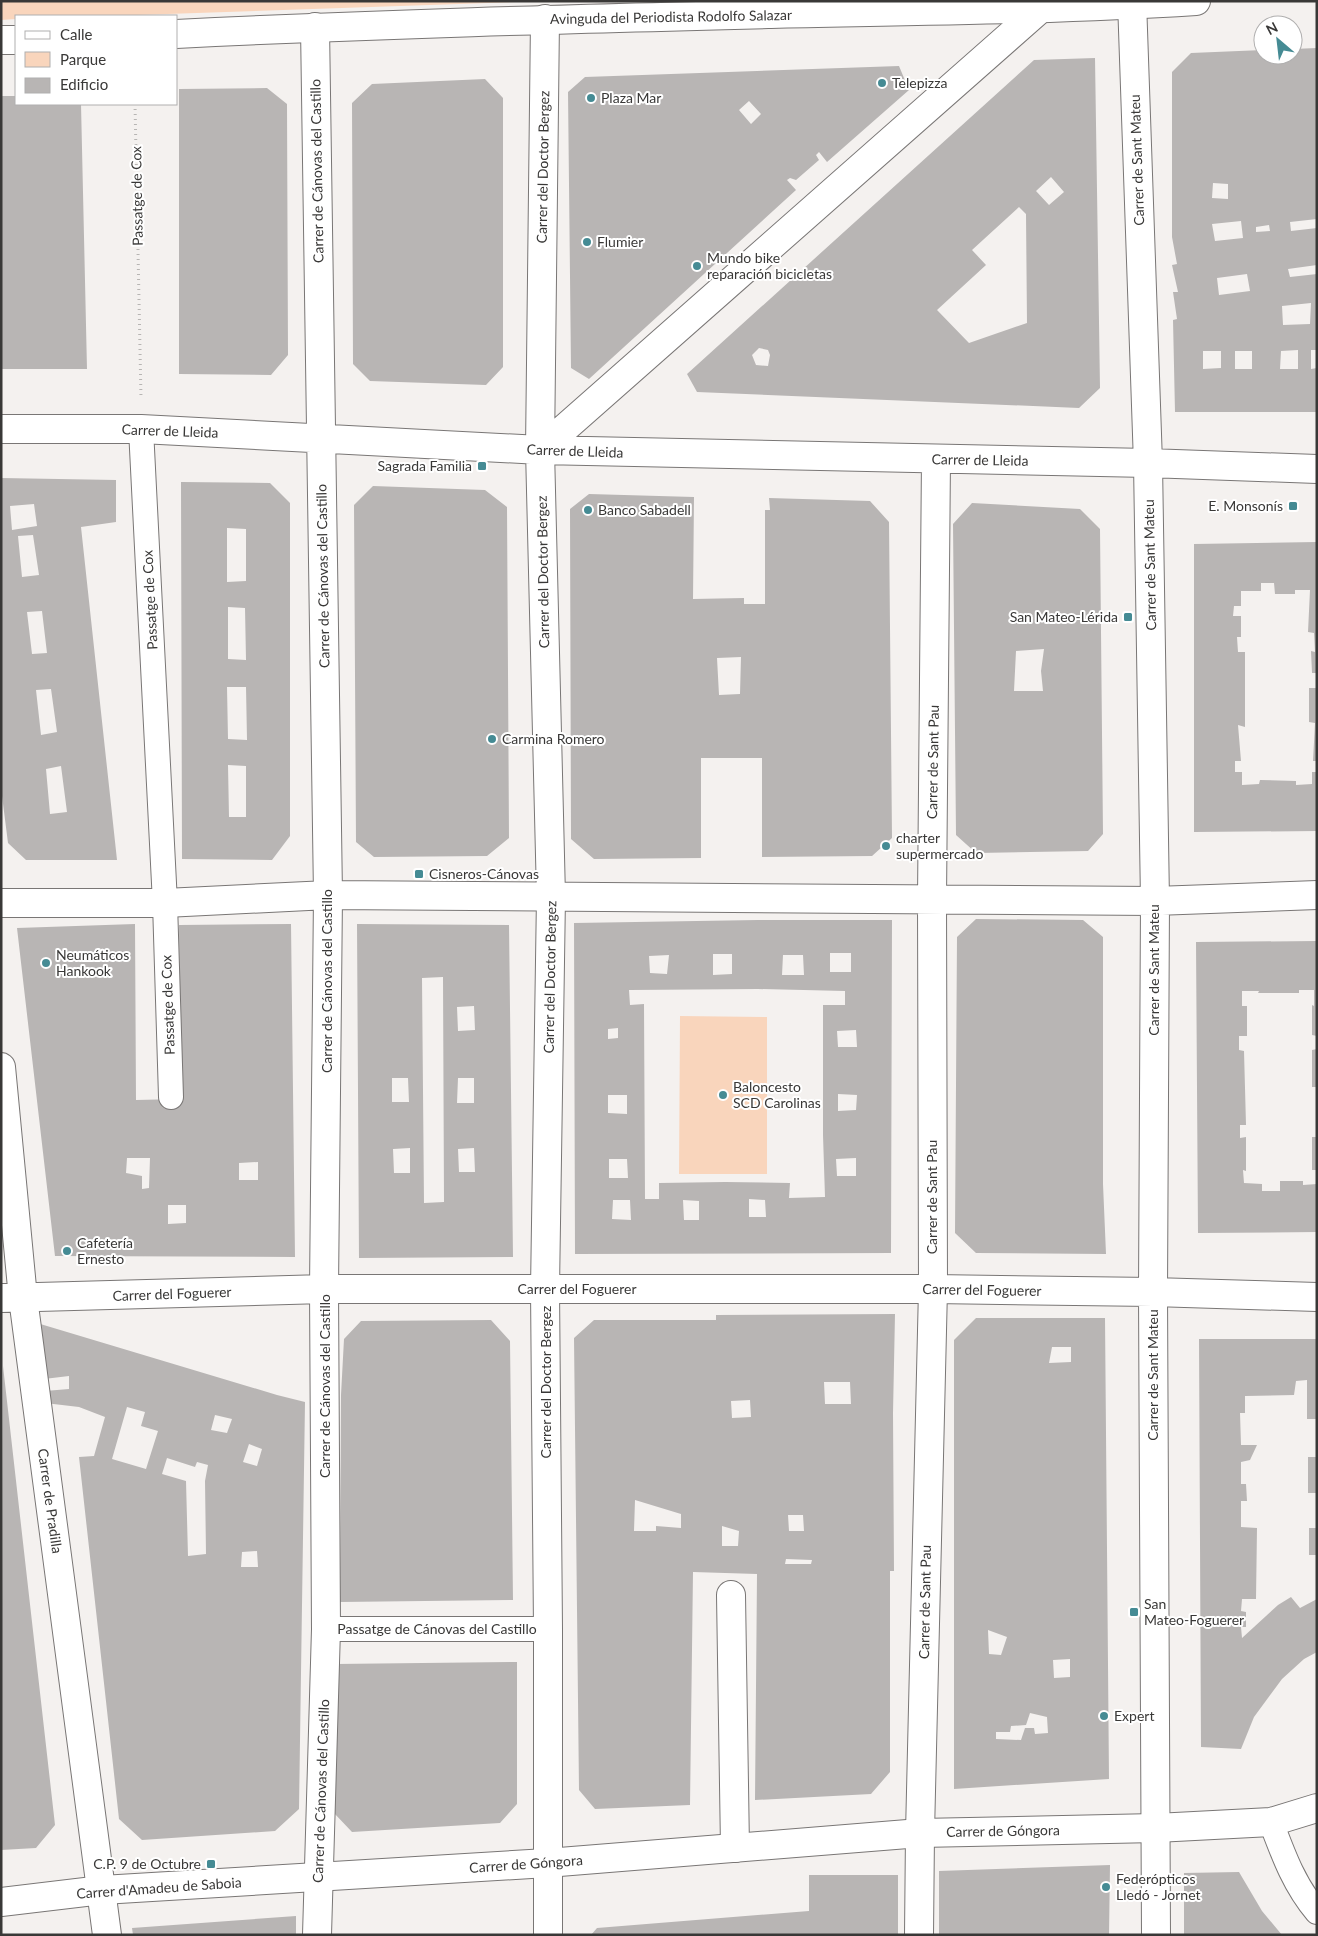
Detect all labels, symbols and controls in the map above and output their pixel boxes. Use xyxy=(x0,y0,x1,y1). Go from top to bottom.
street label: Avinguda del Periodista Rodolfo Salazar xyxy=(550,6,792,27)
legend xyxy=(15,15,178,105)
north arrow xyxy=(1253,15,1303,65)
text: N xyxy=(1263,18,1280,38)
text: Calle xyxy=(60,25,93,43)
text: Parque xyxy=(60,50,106,68)
place label: Telepizza xyxy=(892,74,948,91)
text: Edificio xyxy=(60,75,108,93)
marker: Telepizza xyxy=(876,77,888,89)
street label: Carrer de Cánovas del Castillo xyxy=(306,79,327,263)
place label: Plaza Mar xyxy=(601,89,661,106)
street label: Carrer del Doctor Bergez xyxy=(533,90,552,244)
marker: Plaza Mar xyxy=(585,92,597,104)
street label: Carrer de Sant Mateu xyxy=(1126,94,1147,226)
street label: Passatge de Cox xyxy=(127,146,146,246)
place label: Flumier xyxy=(597,233,643,250)
marker: Flumier xyxy=(581,236,593,248)
place label: Mundo bike reparación bicicletas xyxy=(707,249,832,282)
marker: Mundo bike reparación bicicletas xyxy=(691,260,703,272)
street label: Carrer de Lleida xyxy=(121,420,219,441)
street label: Carrer de Lleida xyxy=(526,440,624,461)
street label: Carrer de Lleida xyxy=(931,450,1029,469)
place label: Sagrada Familia xyxy=(378,457,472,474)
marker: Sagrada Familia xyxy=(476,460,488,472)
street label: Carrer de Cánovas del Castillo xyxy=(312,484,333,668)
street label: Carrer del Doctor Bergez xyxy=(533,495,552,649)
place label: E. Monsonís xyxy=(1208,497,1283,514)
street label: Carrer de Sant Mateu xyxy=(1140,499,1159,631)
marker: E. Monsonís xyxy=(1287,500,1299,512)
place label: Banco Sabadell xyxy=(598,501,691,518)
marker: Banco Sabadell xyxy=(582,504,594,516)
street label: Passatge de Cox xyxy=(138,550,161,650)
place label: San Mateo-Lérida xyxy=(1010,608,1118,625)
marker: San Mateo-Lérida xyxy=(1122,611,1134,623)
street label: Carrer de Sant Pau xyxy=(923,705,942,819)
place label: Carmina Romero xyxy=(502,730,605,747)
marker: Carmina Romero xyxy=(486,733,498,745)
place label: charter supermercado xyxy=(896,829,983,862)
marker: charter supermercado xyxy=(880,840,892,852)
place label: Cisneros-Cánovas xyxy=(429,865,539,882)
marker: Cisneros-Cánovas xyxy=(413,868,425,880)
street label: Carrer de Cánovas del Castillo xyxy=(318,889,335,1073)
street label: Carrer del Doctor Bergez xyxy=(540,900,559,1054)
street label: Carrer de Sant Mateu xyxy=(1145,904,1162,1036)
place label: Neumáticos Hankook xyxy=(56,946,129,979)
street label: Passatge de Cox xyxy=(157,955,178,1055)
marker: Neumáticos Hankook xyxy=(40,957,52,969)
place label: Baloncesto SCD Carolinas xyxy=(733,1078,821,1111)
marker: Baloncesto SCD Carolinas xyxy=(717,1089,729,1101)
street label: Carrer de Sant Pau xyxy=(923,1140,940,1254)
place label: Cafetería Ernesto xyxy=(77,1234,133,1267)
marker: Cafetería Ernesto xyxy=(61,1245,73,1257)
street label: Carrer del Foguerer xyxy=(517,1280,637,1297)
street label: Carrer del Foguerer xyxy=(922,1280,1042,1299)
street label: Carrer del Foguerer xyxy=(112,1283,232,1304)
street label: Carrer de Cánovas del Castillo xyxy=(316,1294,333,1478)
street label: Carrer del Doctor Bergez xyxy=(537,1306,554,1458)
street label: Carrer de Sant Mateu xyxy=(1144,1309,1161,1441)
street label: Carrer de Pradilla xyxy=(35,1447,66,1555)
street label: Carrer de Sant Pau xyxy=(915,1545,934,1659)
place label: San Mateo-Foguerer xyxy=(1144,1595,1244,1628)
marker: San Mateo-Foguerer xyxy=(1128,1606,1140,1618)
street label: Passatge de Cánovas del Castillo xyxy=(337,1620,537,1637)
street label: Carrer de Cánovas del Castillo xyxy=(309,1699,332,1883)
place label: Expert xyxy=(1114,1707,1154,1724)
marker: Expert xyxy=(1098,1710,1110,1722)
street label: Carrer de Góngora xyxy=(946,1821,1060,1840)
street label: Carrer de Góngora xyxy=(469,1851,583,1876)
place label: C.P. 9 de Octubre xyxy=(93,1855,201,1872)
marker: C.P. 9 de Octubre xyxy=(205,1858,217,1870)
place label: Federópticos Lledó - Jornet xyxy=(1116,1870,1201,1903)
street label: Carrer d'Amadeu de Saboia xyxy=(76,1873,242,1902)
marker: Federópticos Lledó - Jornet xyxy=(1100,1881,1112,1893)

